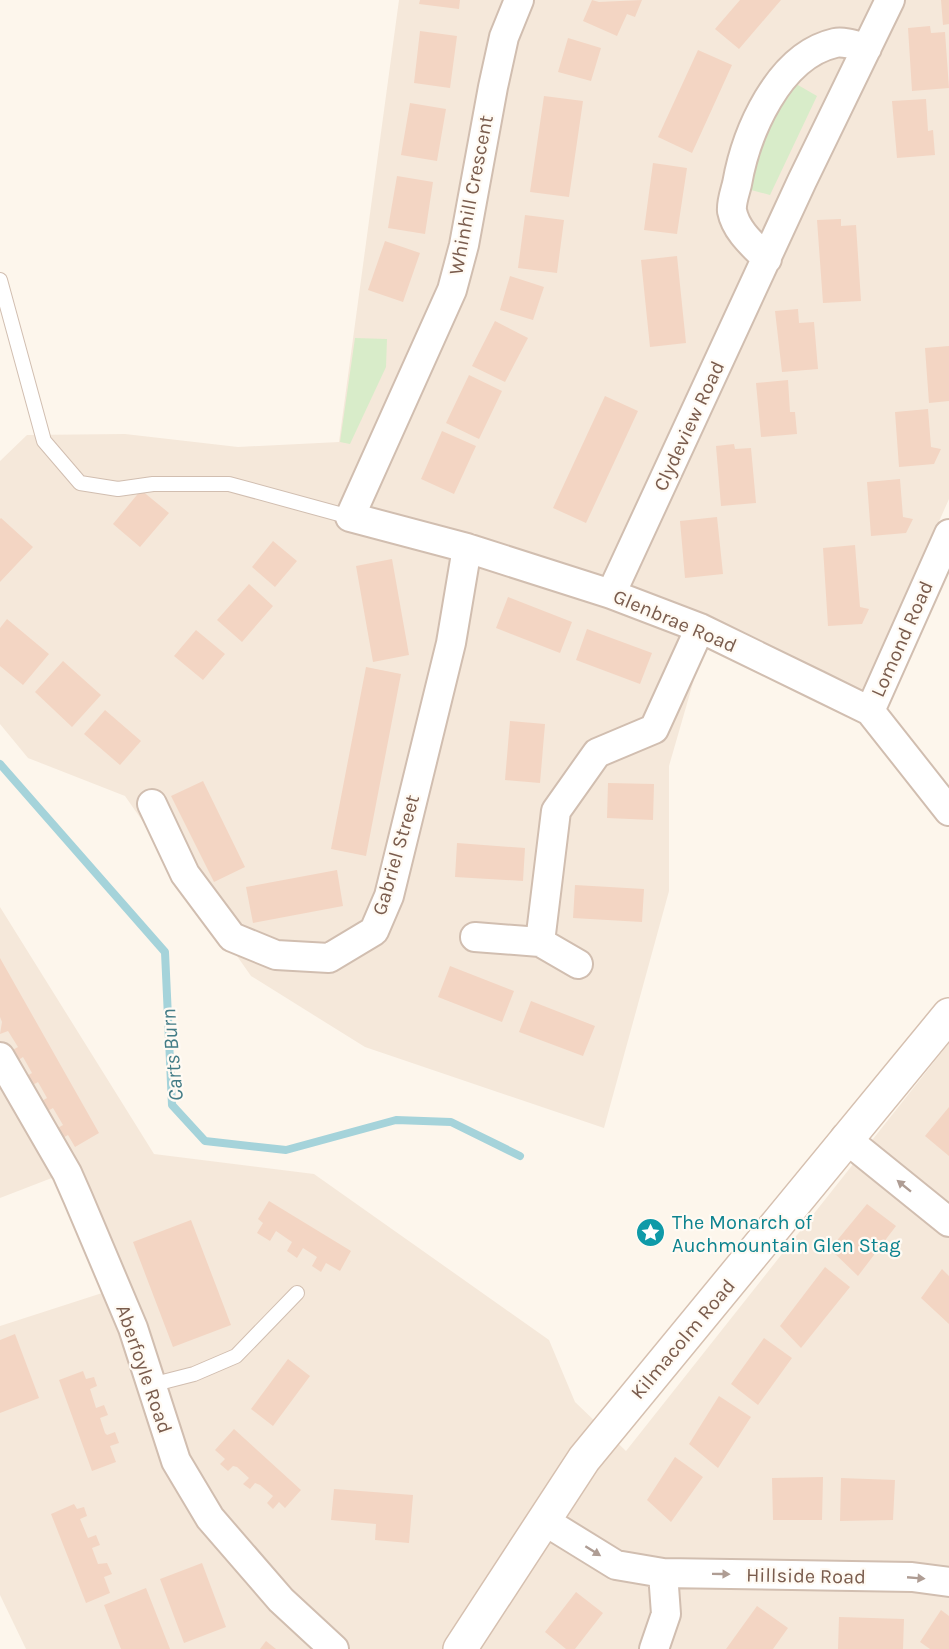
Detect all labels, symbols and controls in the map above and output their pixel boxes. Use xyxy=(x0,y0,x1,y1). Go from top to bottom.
street label: Whinhill Crescent xyxy=(444,113,498,277)
street label: Clydeview Road xyxy=(649,357,729,495)
street label: Lomond Road xyxy=(866,577,938,701)
street label: Glenbrae Road xyxy=(610,585,740,657)
street label: Gabriel Street xyxy=(368,792,424,918)
water label: Carts Burn xyxy=(156,1008,188,1102)
one-way arrow xyxy=(896,1180,911,1192)
place label: The Monarch of Auchmountain Glen Stag xyxy=(672,1211,901,1257)
place icon: The Monarch of Auchmountain Glen Stag xyxy=(635,1217,667,1249)
street label: Kilmacolm Road xyxy=(626,1274,740,1404)
street label: Aberfoyle Road xyxy=(111,1302,177,1436)
one-way arrow xyxy=(585,1545,601,1556)
street label: Hillside Road xyxy=(746,1563,866,1589)
one-way arrow xyxy=(712,1569,731,1579)
one-way arrow xyxy=(907,1573,926,1583)

